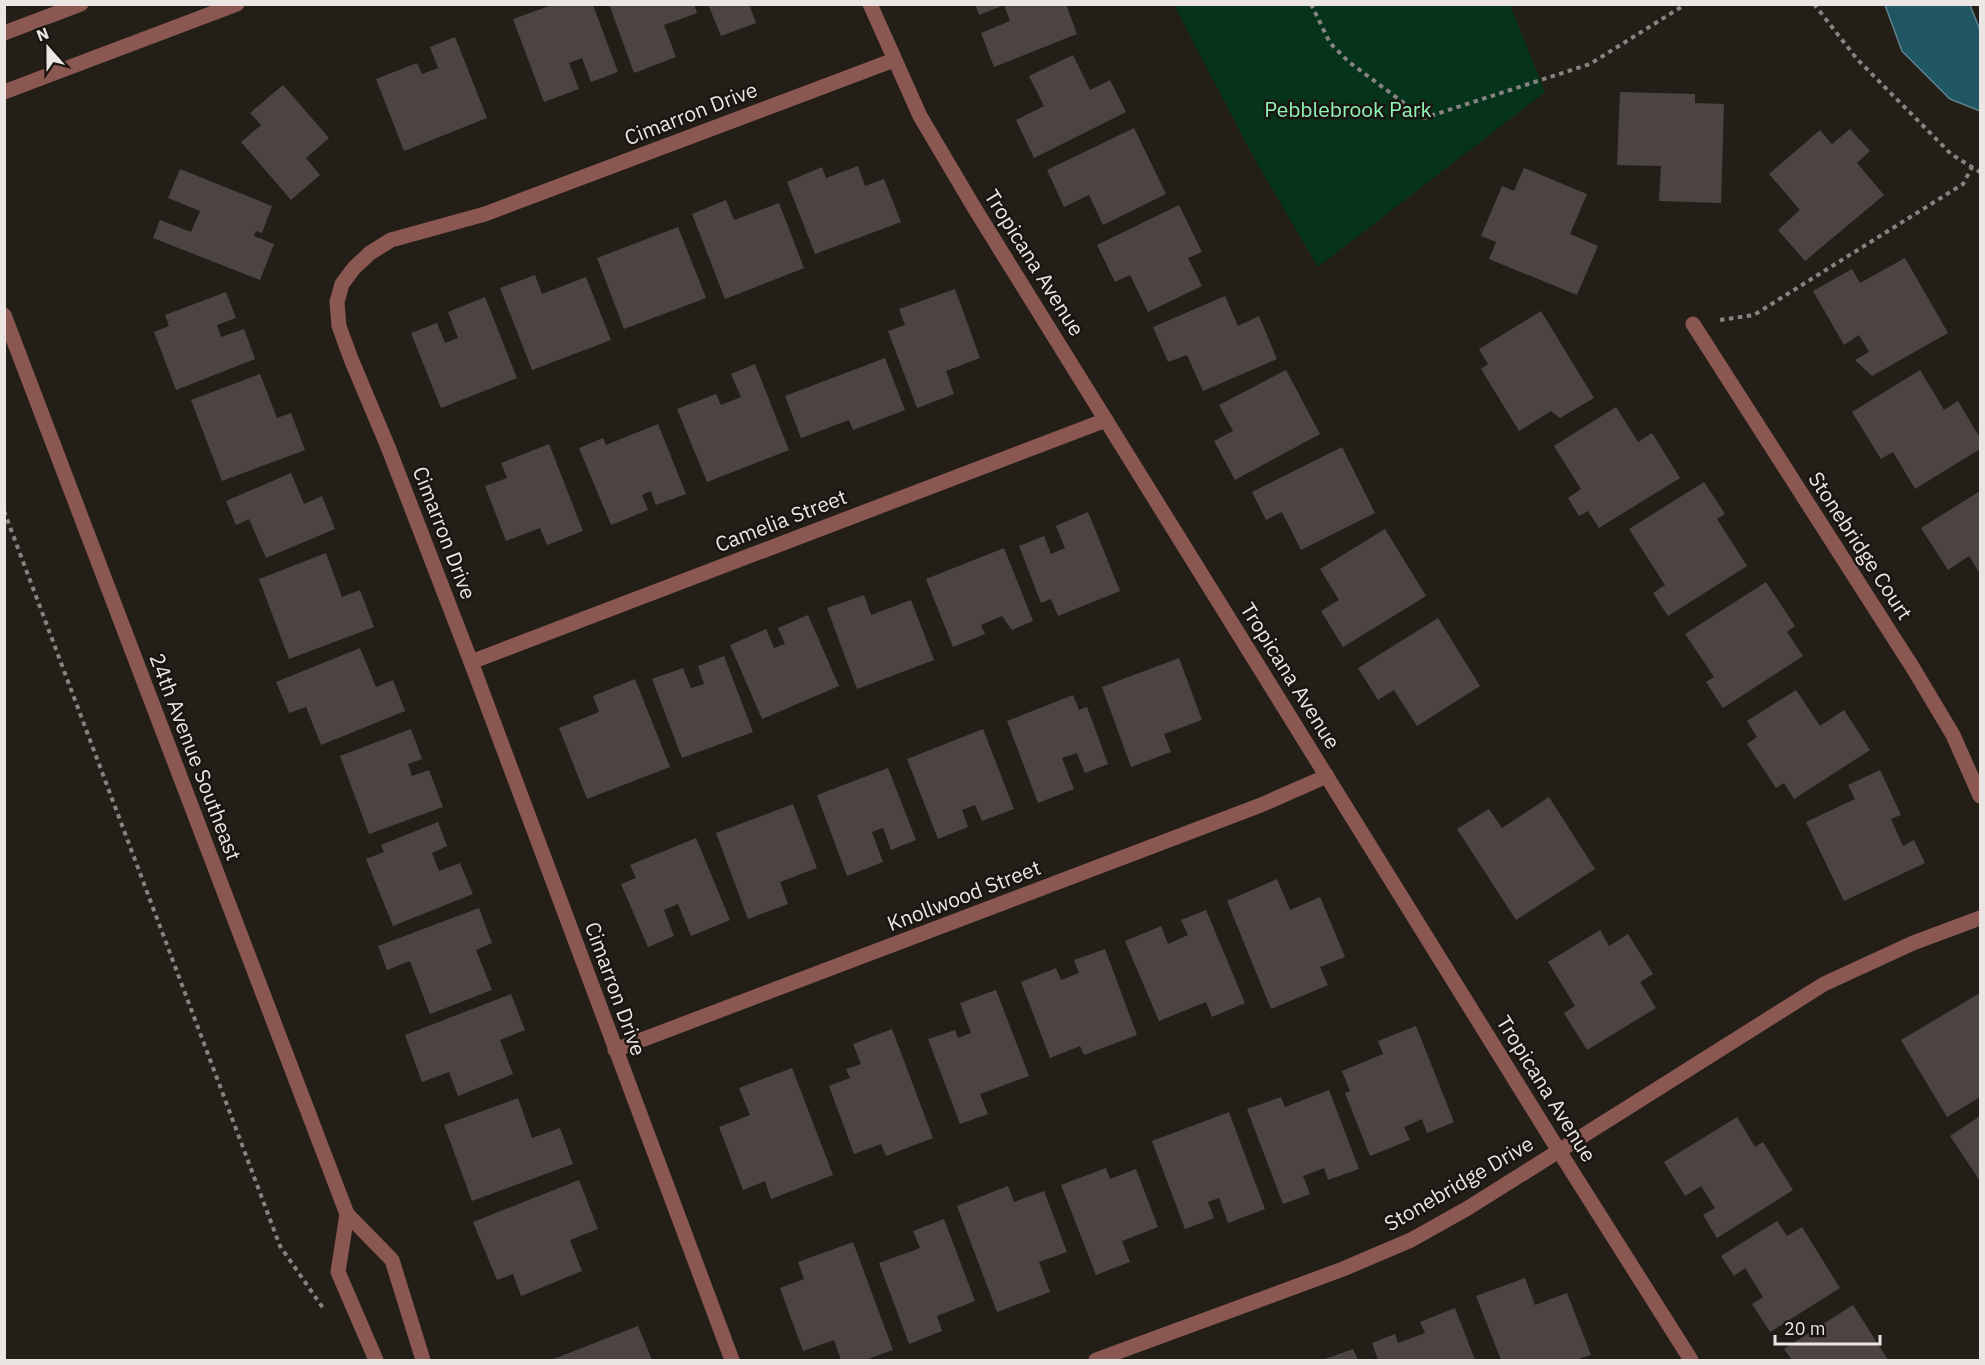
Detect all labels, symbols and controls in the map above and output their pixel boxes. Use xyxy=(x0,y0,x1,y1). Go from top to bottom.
north arrow xyxy=(18,18,78,78)
text: N xyxy=(34,23,52,45)
street label: Cimarron Drive xyxy=(620,75,761,151)
park label: Pebblebrook Park xyxy=(1264,95,1432,123)
street label: Tropicana Avenue xyxy=(978,184,1091,341)
street label: Cimarron Drive xyxy=(407,462,483,603)
street label: Stonebridge Court xyxy=(1802,466,1919,625)
street label: Camelia Street xyxy=(711,482,850,558)
street label: Tropicana Avenue xyxy=(1234,597,1347,754)
street label: 24th Avenue Southeast xyxy=(143,649,248,864)
street label: Knollwood Street xyxy=(883,853,1044,937)
street label: Cimarron Drive xyxy=(579,918,653,1059)
street label: Tropicana Avenue xyxy=(1490,1010,1603,1167)
street label: Stonebridge Drive xyxy=(1379,1129,1538,1237)
scale bar xyxy=(1775,1308,1880,1346)
text: 20 m xyxy=(1784,1317,1826,1340)

